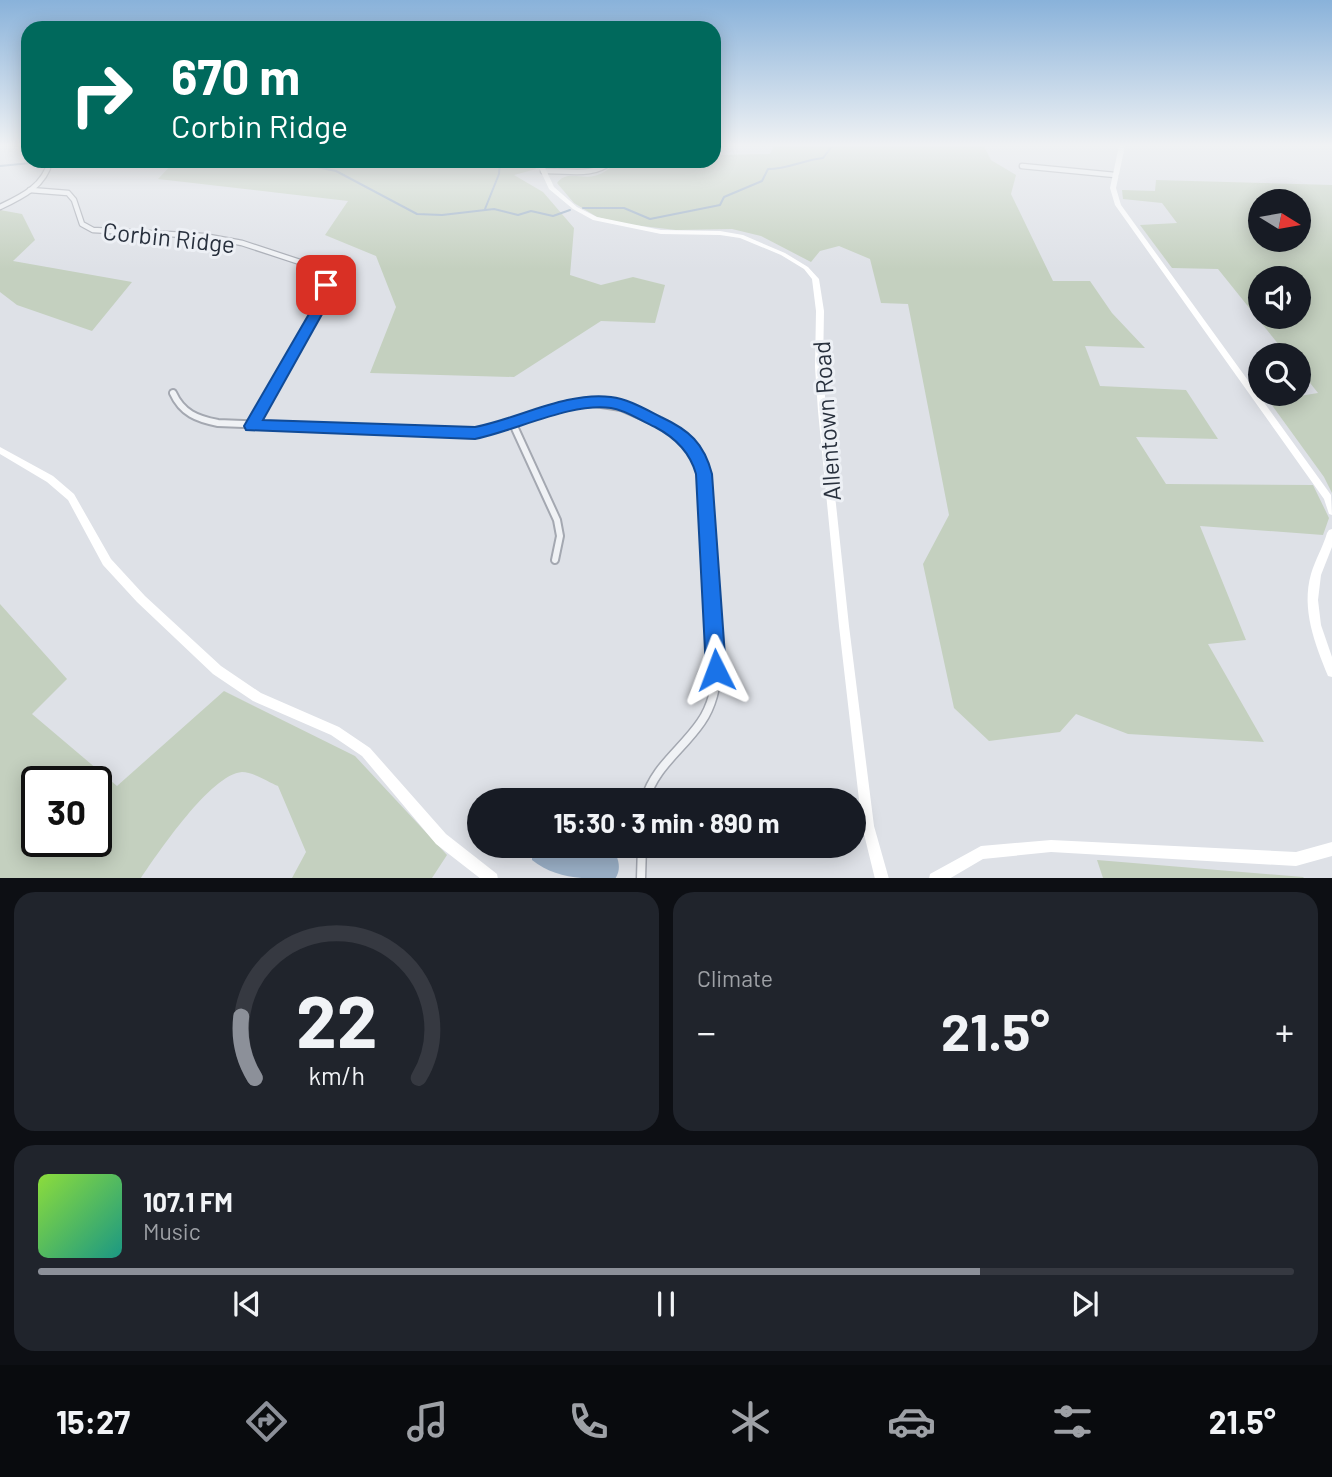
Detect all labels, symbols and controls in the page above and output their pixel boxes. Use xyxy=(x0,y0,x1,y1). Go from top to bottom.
text: 670 m xyxy=(171,46,300,105)
icon: right xyxy=(56,49,147,140)
text: Corbin Ridge xyxy=(171,106,348,144)
north arrow xyxy=(1248,189,1311,252)
map controls xyxy=(1248,189,1311,406)
street label: Corbin Ridge xyxy=(101,216,237,258)
pin xyxy=(296,255,356,315)
icon: arrive xyxy=(307,266,345,304)
button: sound xyxy=(1248,266,1311,329)
street label: Allentown Road xyxy=(806,340,846,502)
button: search xyxy=(1248,343,1311,406)
position arrow xyxy=(679,633,753,707)
speed limit sign: 30 xyxy=(21,766,112,857)
text: 15:30 · 3 min · 890 m xyxy=(554,807,779,838)
text: Climate xyxy=(697,964,773,992)
text: 22 xyxy=(296,975,377,1063)
text: 21.5° xyxy=(941,999,1050,1061)
text: − xyxy=(697,1008,716,1054)
text: + xyxy=(1275,1008,1294,1054)
text: km/h xyxy=(308,1059,365,1089)
text: 107.1 FM xyxy=(143,1186,233,1217)
text: Music xyxy=(143,1217,201,1245)
icon: previous xyxy=(228,1285,266,1323)
icon: pause xyxy=(647,1285,685,1323)
icon: next xyxy=(1066,1285,1104,1323)
icon: directions xyxy=(242,1397,291,1446)
icon: music xyxy=(403,1397,452,1446)
icon: phone xyxy=(564,1397,613,1446)
icon: climate xyxy=(726,1397,775,1446)
icon: car xyxy=(887,1397,936,1446)
icon: filters xyxy=(1048,1397,1097,1446)
text: 15:27 xyxy=(56,1402,130,1440)
text: 21.5° xyxy=(1209,1402,1276,1440)

